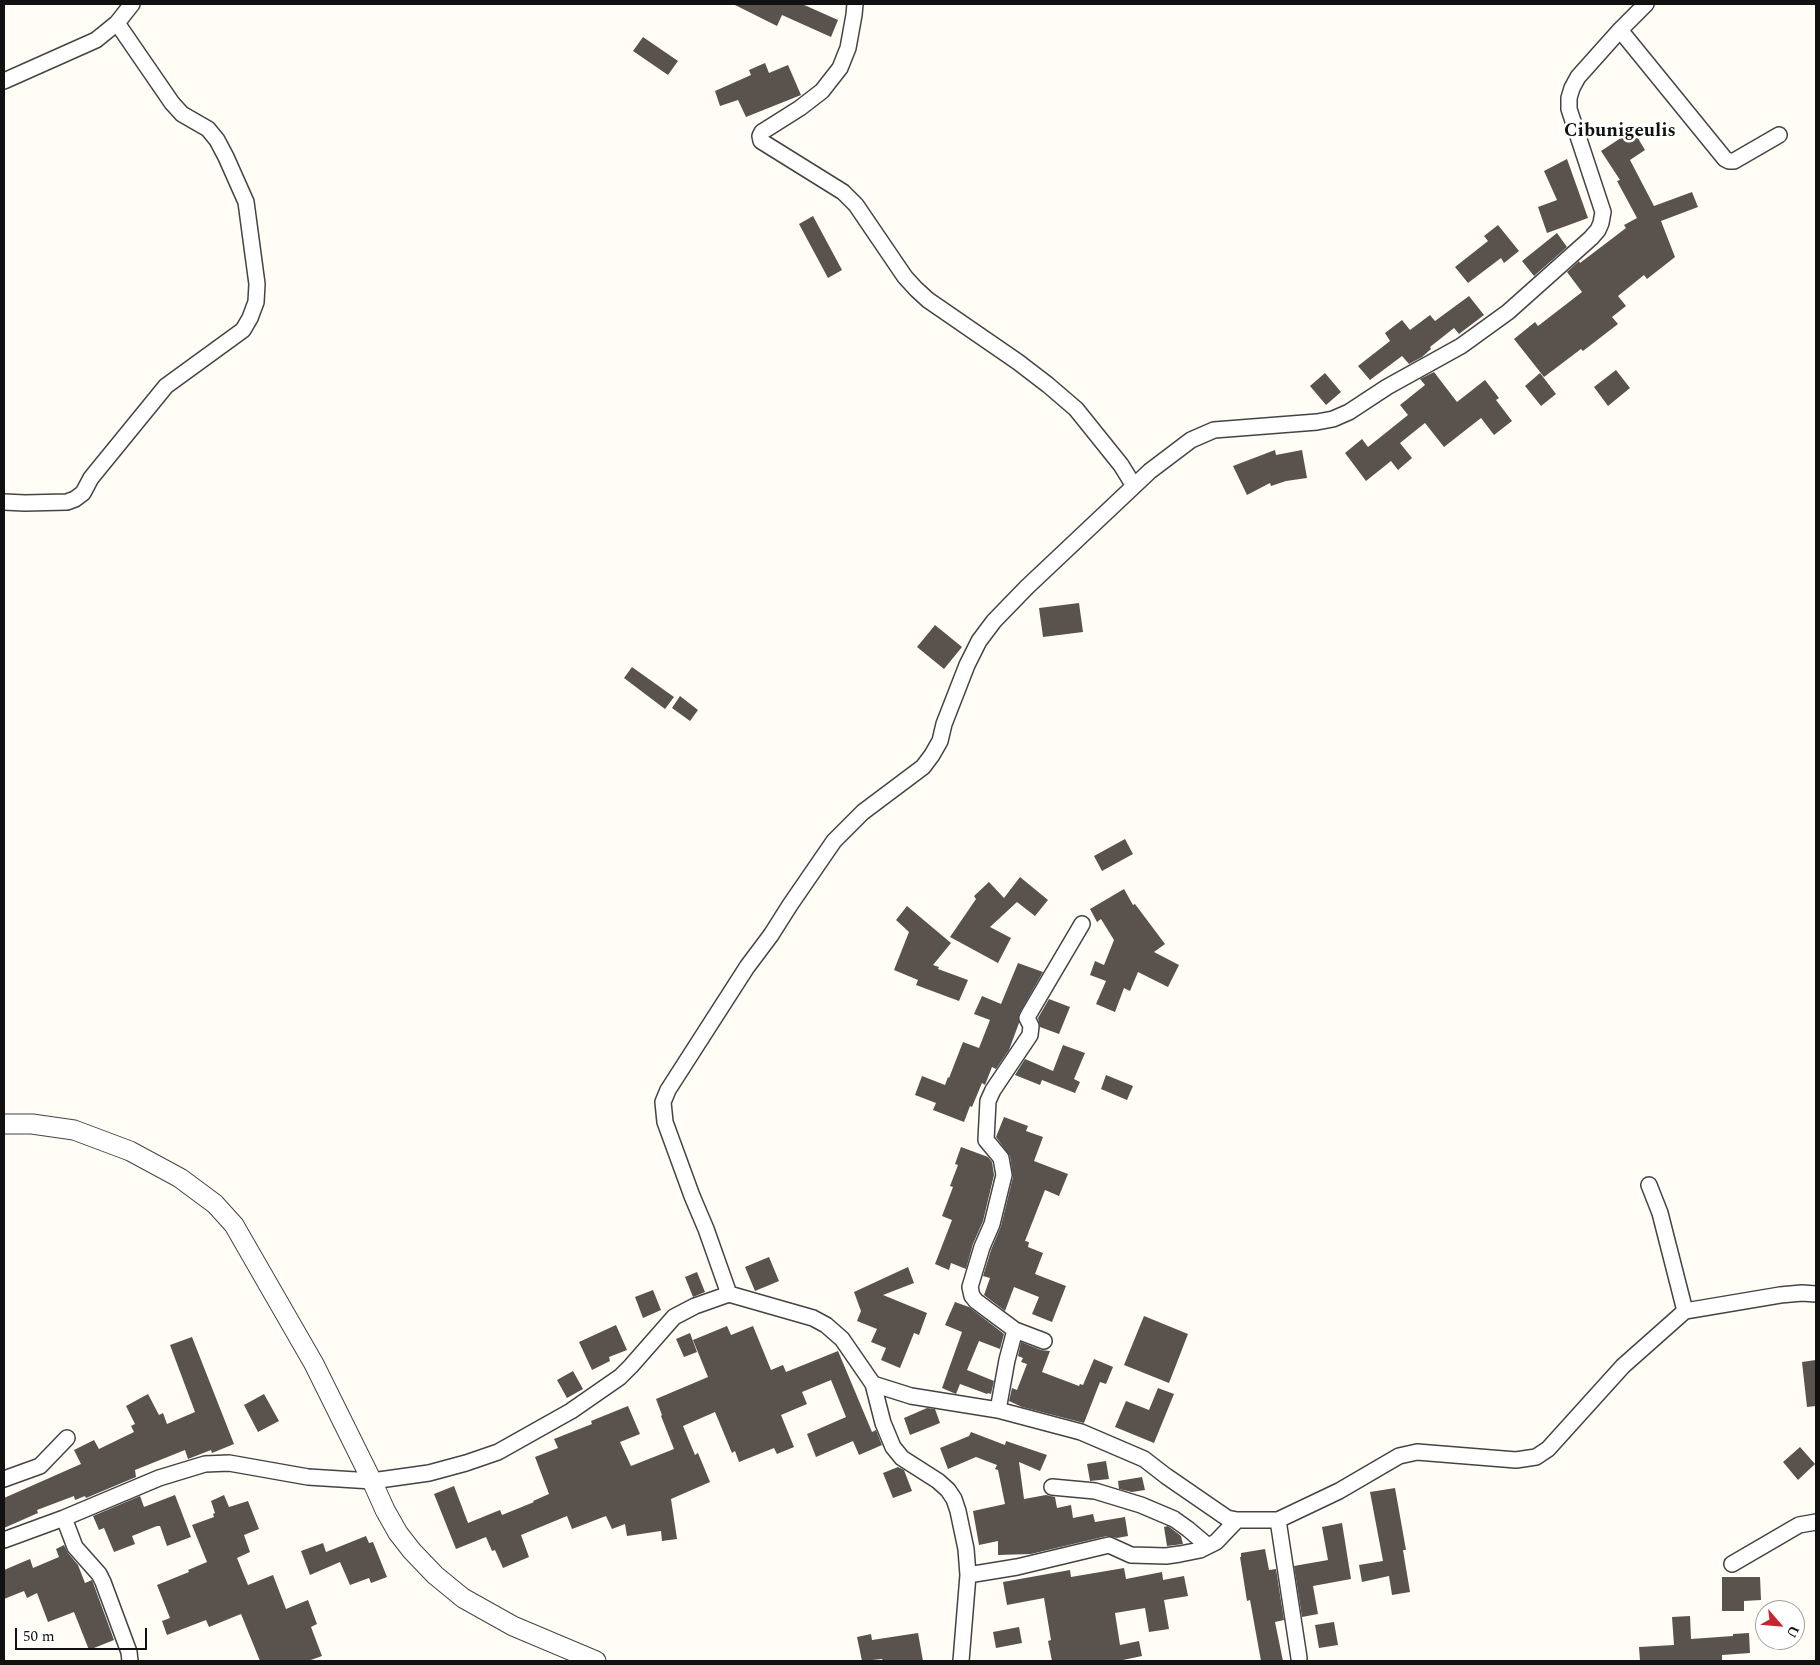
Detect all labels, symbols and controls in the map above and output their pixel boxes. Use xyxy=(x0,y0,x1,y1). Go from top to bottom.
district label: Cibunigeulis xyxy=(1564,121,1676,143)
north arrow xyxy=(1755,1600,1805,1650)
scale bar xyxy=(18,1618,150,1650)
text: U xyxy=(1781,1622,1805,1642)
text: 50 m xyxy=(23,1625,55,1648)

